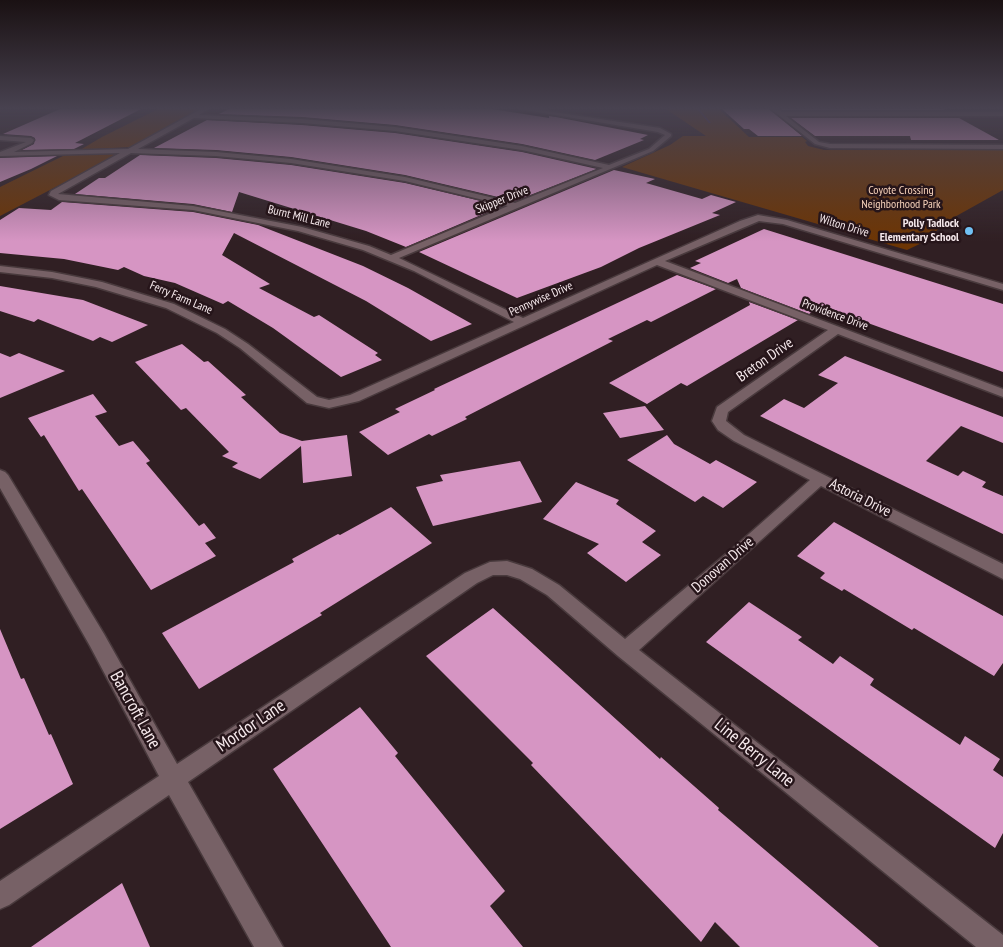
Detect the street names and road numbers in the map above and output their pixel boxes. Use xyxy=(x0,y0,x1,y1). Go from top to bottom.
street label: Skipper Drive xyxy=(474,183,530,217)
street label: Burnt Mill Lane xyxy=(266,202,332,232)
street label: Wilton Drive xyxy=(817,212,871,240)
street label: Ferry Farm Lane xyxy=(147,278,215,318)
street label: Pennywise Drive xyxy=(507,279,575,319)
street label: Providence Drive xyxy=(800,296,870,334)
street label: Breton Drive xyxy=(733,334,797,386)
street label: Astoria Drive xyxy=(826,475,894,521)
street label: Donovan Drive xyxy=(688,533,758,597)
street label: Bancroft Lane xyxy=(105,667,165,753)
street label: Mordor Lane xyxy=(213,695,289,757)
street label: Line Berry Lane xyxy=(710,714,798,792)

